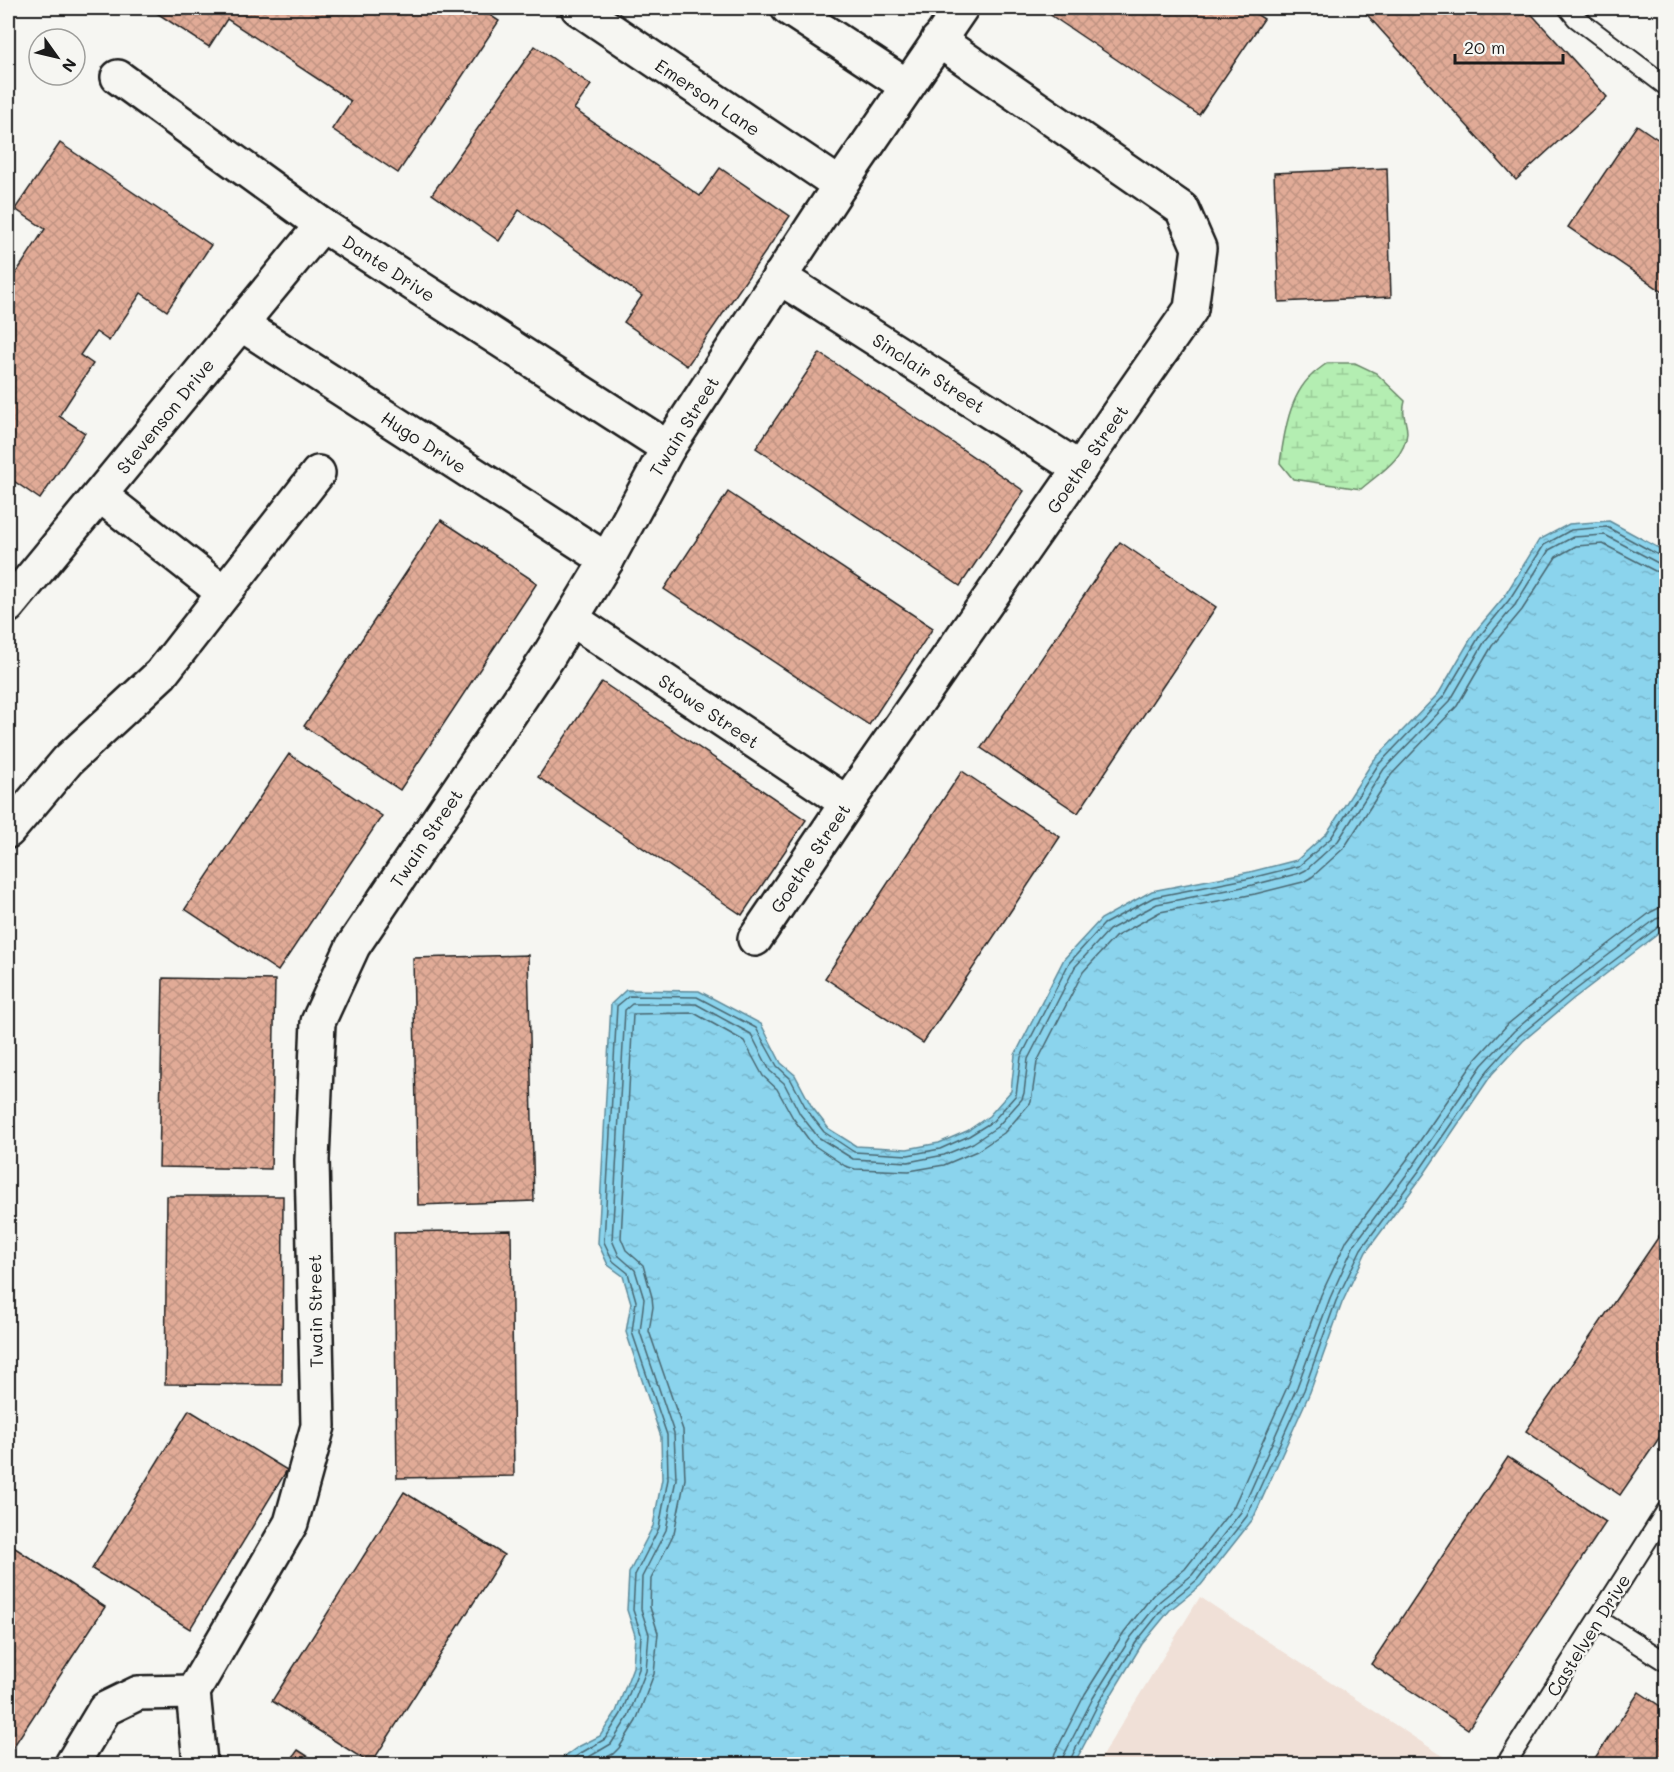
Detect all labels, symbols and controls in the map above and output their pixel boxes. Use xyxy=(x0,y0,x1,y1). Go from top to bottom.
north arrow xyxy=(27,27,87,87)
scale bar xyxy=(1455,27,1563,65)
text: 20 m xyxy=(1464,35,1505,59)
street label: Emerson Lane xyxy=(651,53,765,141)
text: N xyxy=(58,55,82,77)
street label: Dante Drive xyxy=(338,229,440,307)
street label: Sinclair Street xyxy=(868,328,990,418)
street label: Stevenson Drive xyxy=(111,353,219,479)
street label: Twain Street xyxy=(644,371,724,481)
street label: Goethe Street xyxy=(1041,400,1133,518)
street label: Hugo Drive xyxy=(377,405,471,479)
street label: Stowe Street xyxy=(654,668,764,754)
street label: Twain Street xyxy=(384,784,468,892)
street label: Goethe Street xyxy=(764,798,856,918)
street label: Twain Street xyxy=(302,1254,328,1368)
street label: Castelven Drive xyxy=(1541,1569,1635,1701)

